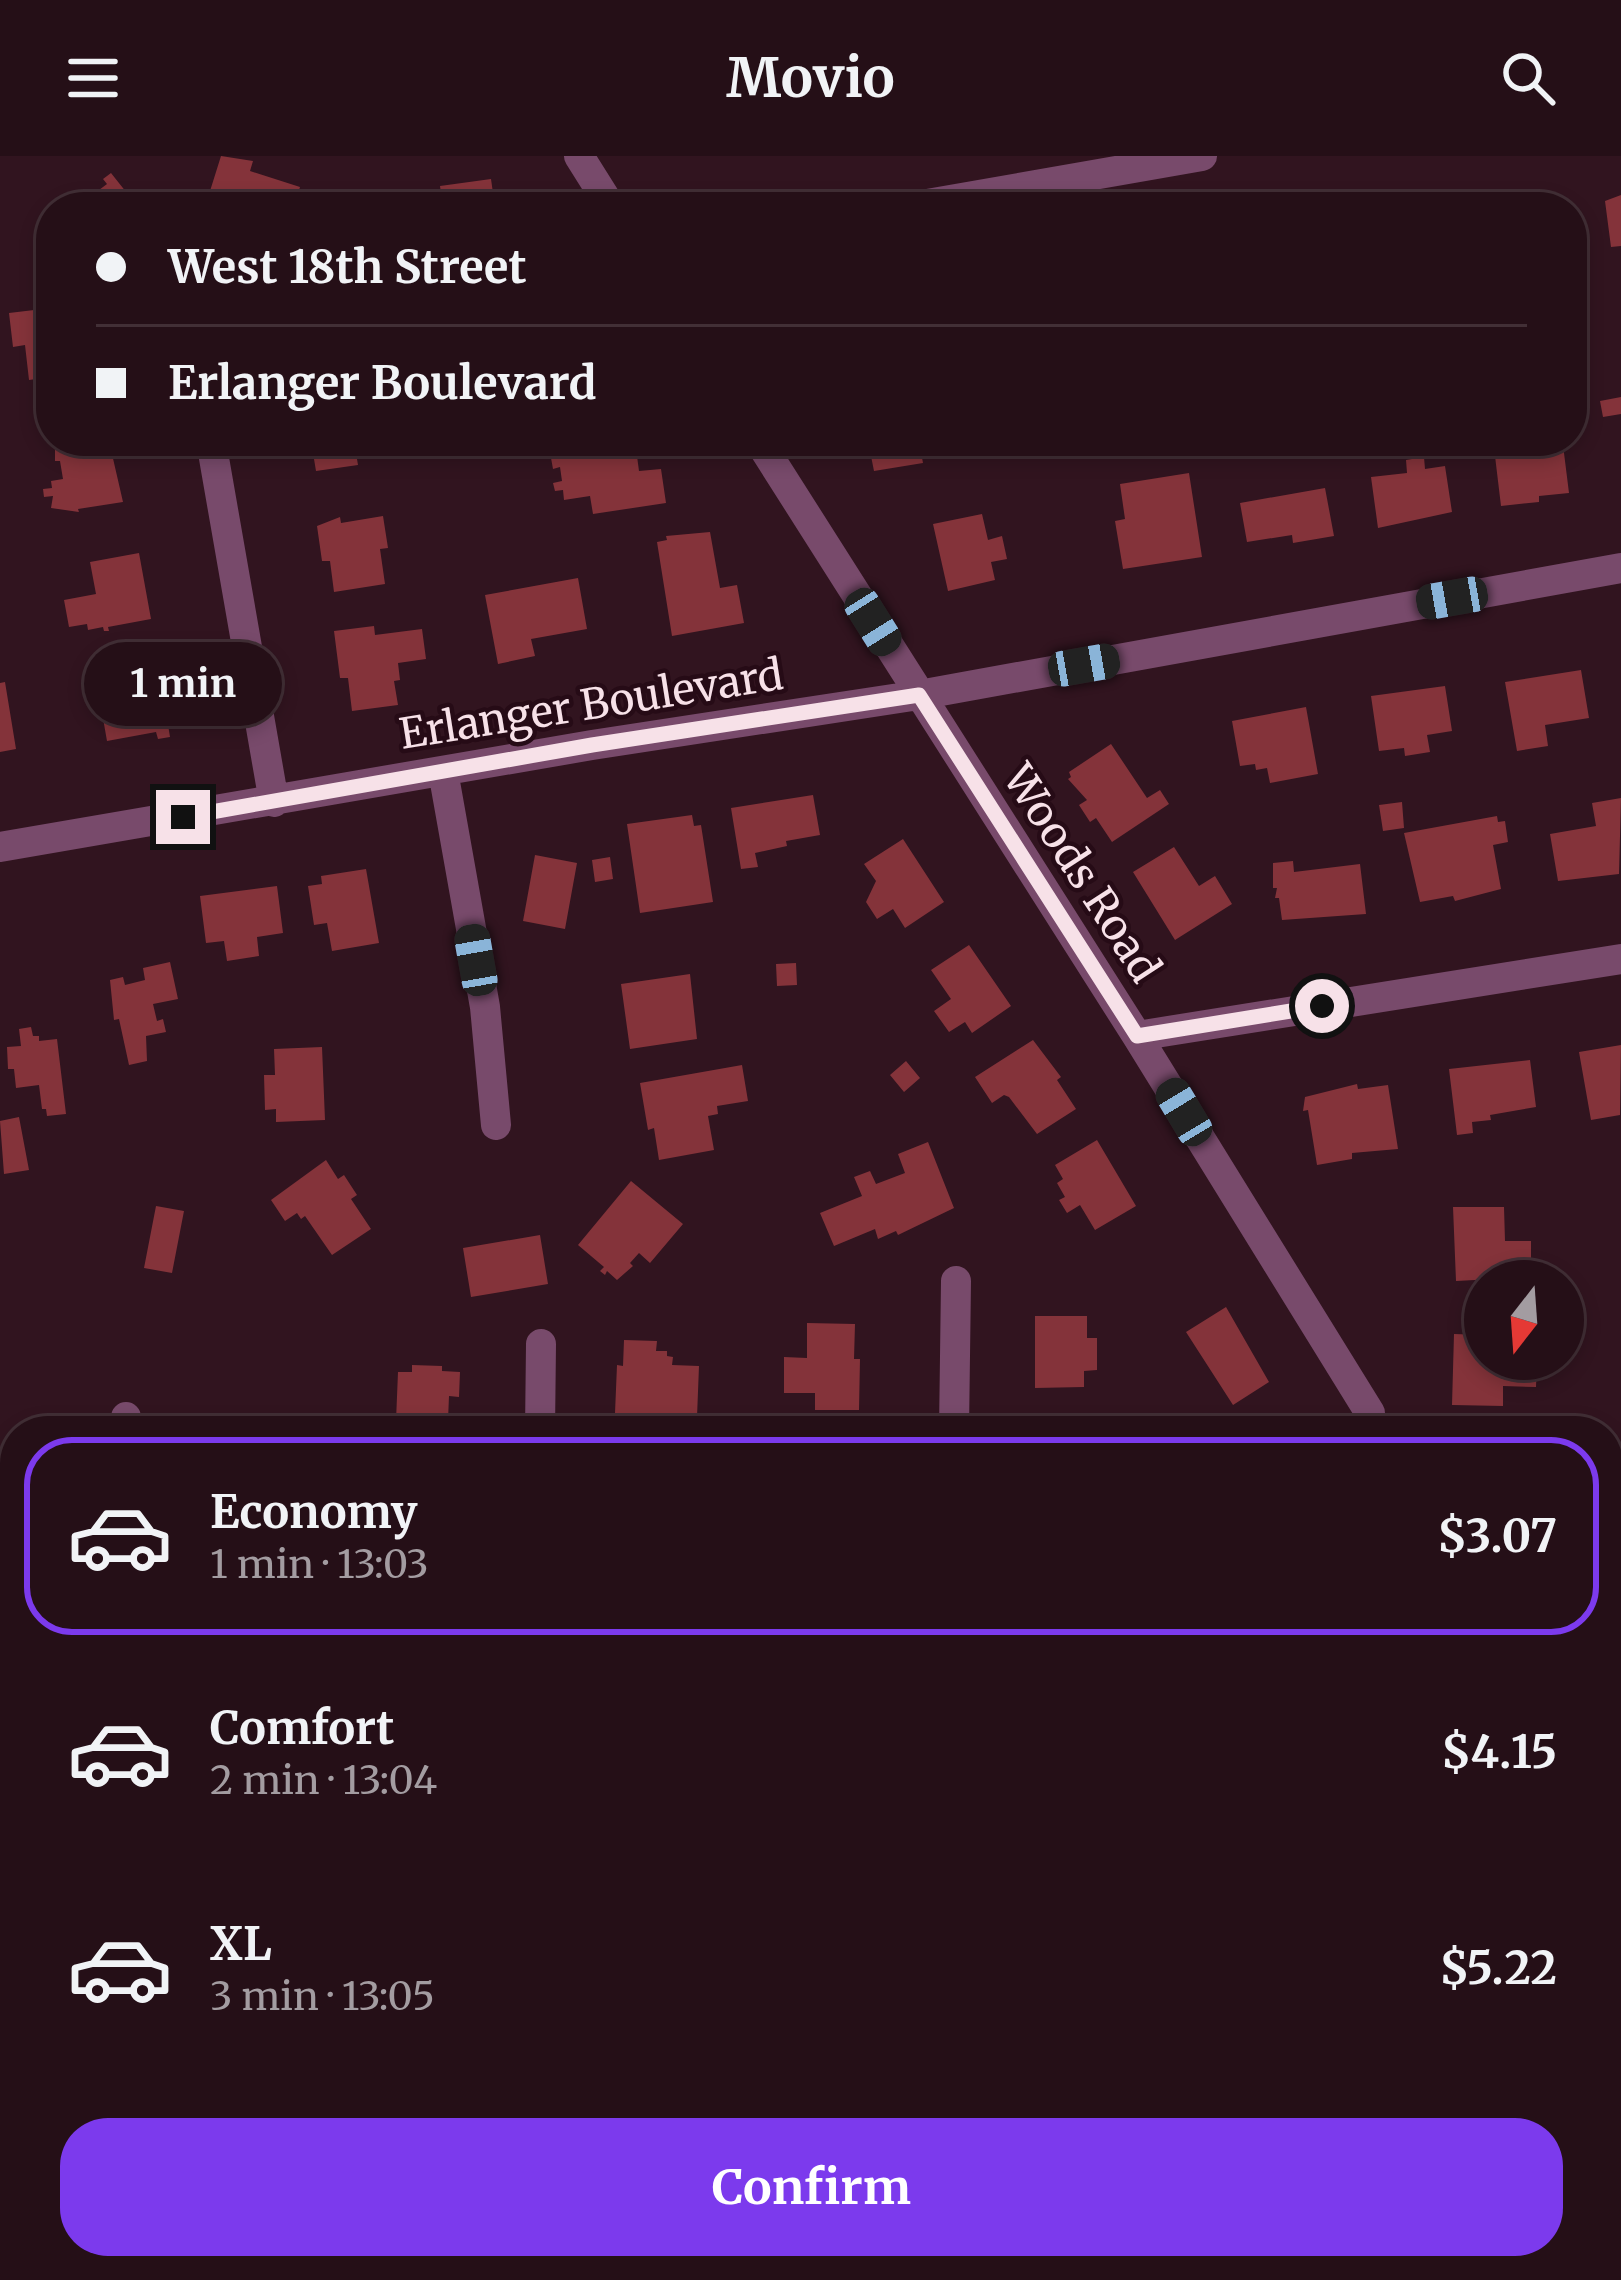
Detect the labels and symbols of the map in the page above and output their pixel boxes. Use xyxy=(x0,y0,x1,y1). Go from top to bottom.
car xyxy=(1413,574,1491,622)
car xyxy=(839,582,907,662)
car xyxy=(1045,641,1123,689)
callout: 1 min xyxy=(84,643,282,727)
street label: Erlanger Boulevard xyxy=(396,648,787,761)
street label: Woods Road xyxy=(992,754,1172,992)
route end xyxy=(156,790,210,844)
car xyxy=(452,921,500,999)
route start xyxy=(1295,979,1349,1033)
car xyxy=(1150,1072,1218,1152)
north arrow xyxy=(1464,1260,1584,1380)

